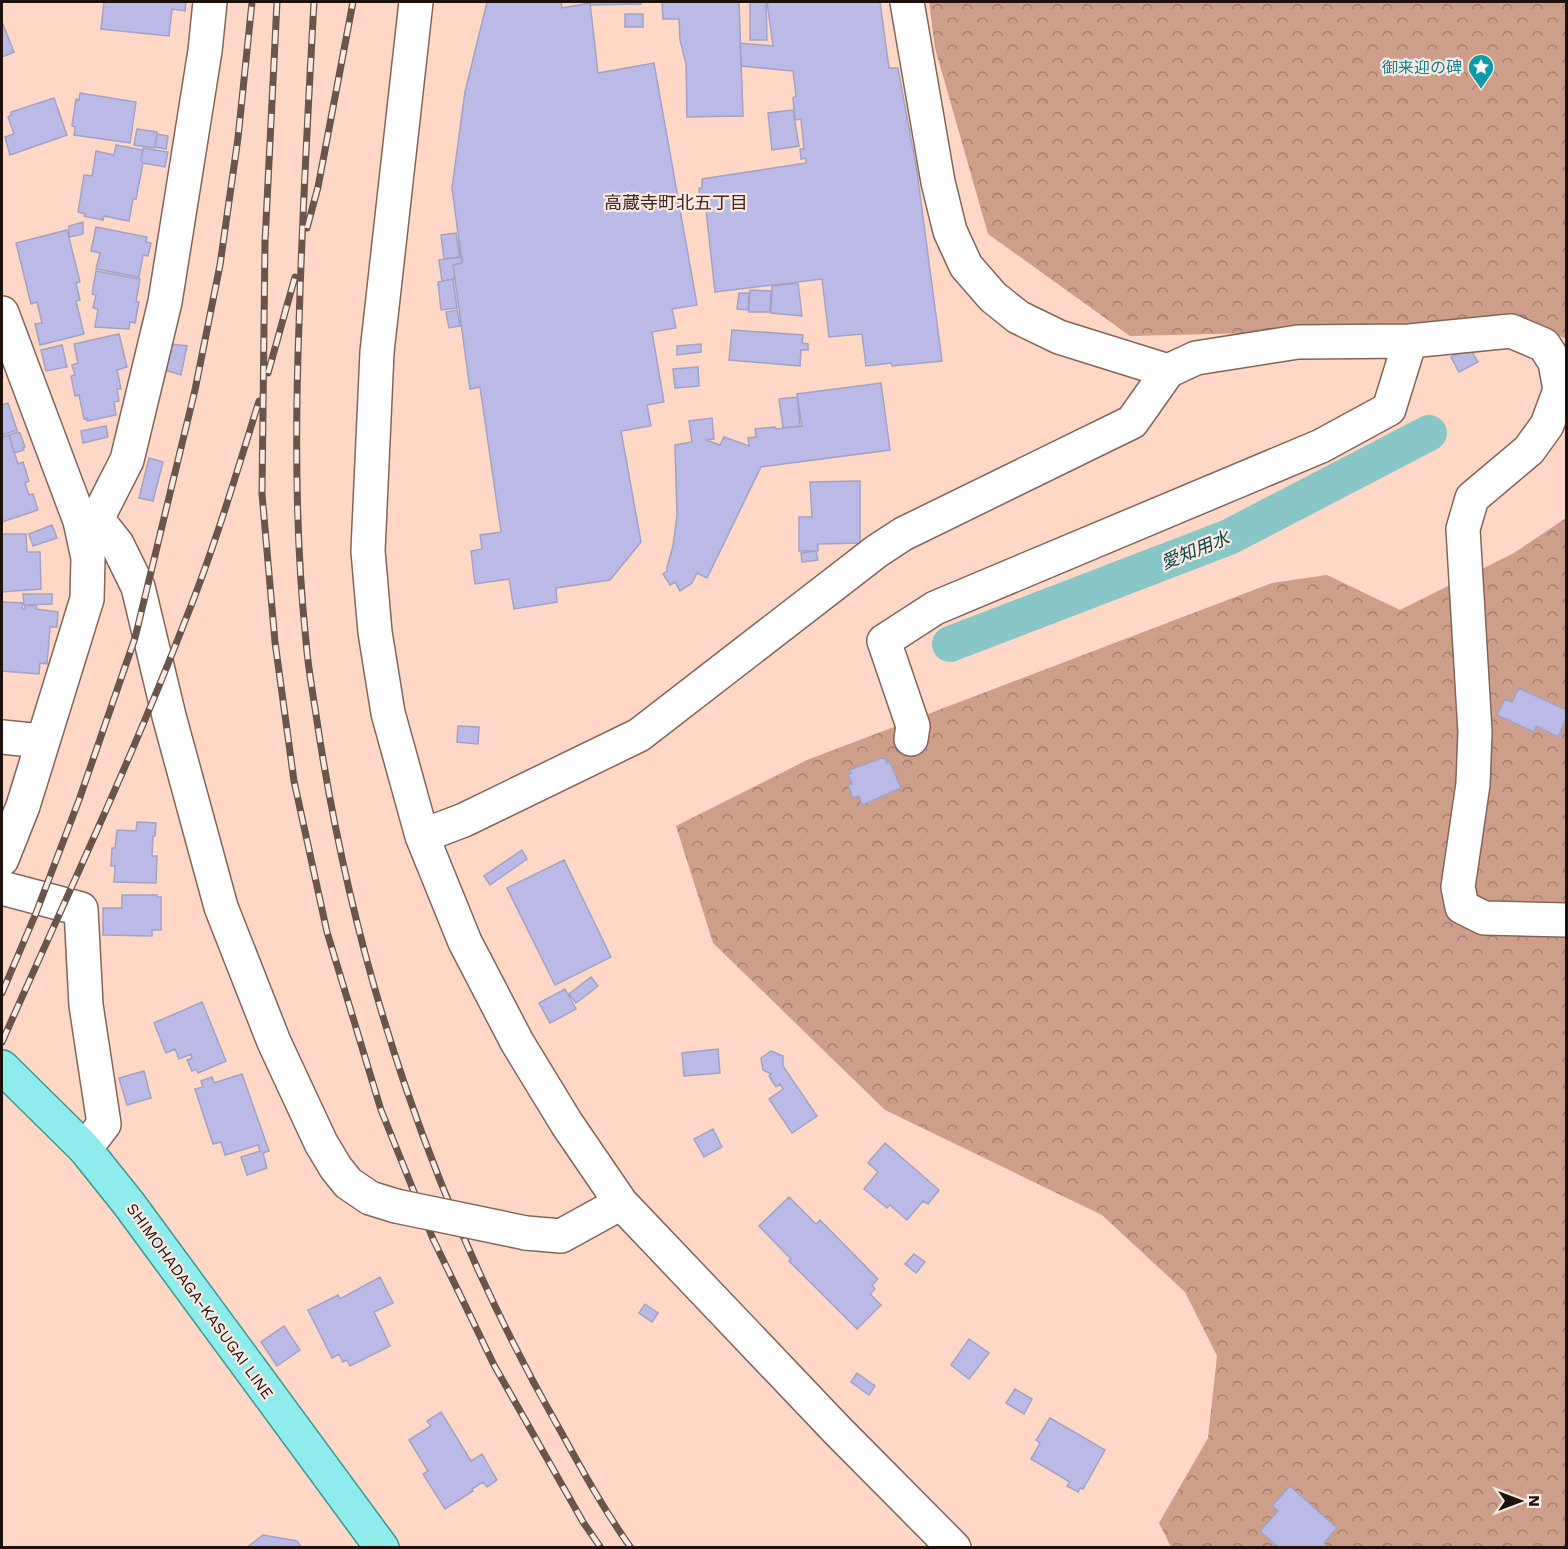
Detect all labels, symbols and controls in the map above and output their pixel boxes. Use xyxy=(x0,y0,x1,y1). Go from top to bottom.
place icon: 御来迎の碑 xyxy=(1466,52,1496,90)
place label: 御来迎の碑 xyxy=(1382,58,1462,77)
district label: 高蔵寺町北五丁目 xyxy=(604,192,748,213)
water label: 愛知用水 xyxy=(1158,526,1234,573)
street label: SHIMOHADAGA-KASUGAI LINE xyxy=(123,1199,277,1403)
north arrow xyxy=(1490,1471,1550,1531)
text: N xyxy=(1525,1495,1544,1507)

